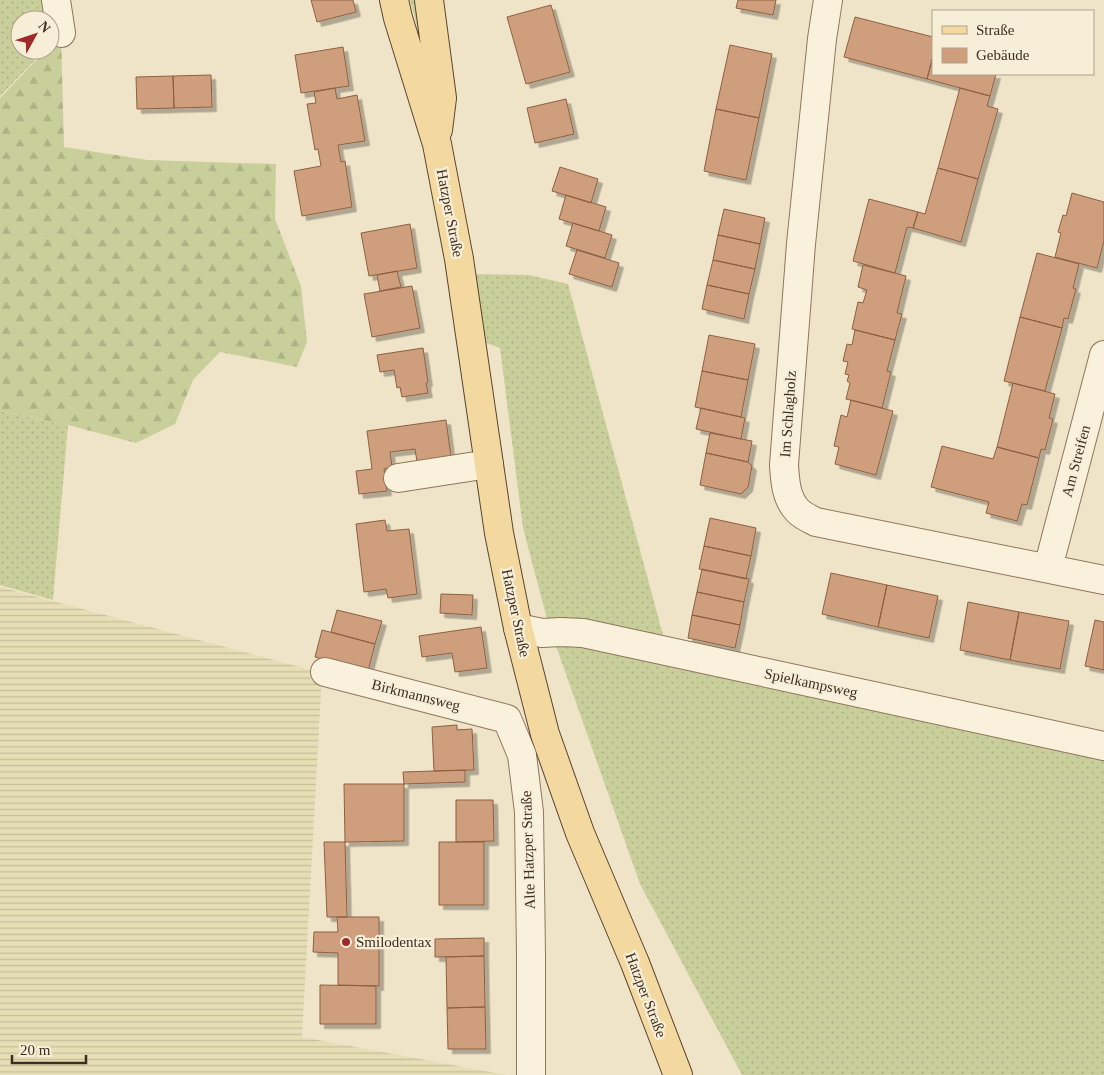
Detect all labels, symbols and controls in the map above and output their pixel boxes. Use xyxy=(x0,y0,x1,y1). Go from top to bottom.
north arrow xyxy=(10,10,60,60)
legend xyxy=(932,10,1094,75)
text: N xyxy=(36,18,54,36)
text: Straße xyxy=(976,22,1015,38)
text: Gebäude xyxy=(976,47,1030,63)
street label: Hatzper Straße xyxy=(434,168,466,259)
street label: Im Schlagholz xyxy=(777,370,799,458)
street label: Am Streifen xyxy=(1059,423,1093,499)
street label: Hatzper Straße xyxy=(499,568,533,659)
street label: Spielkampsweg xyxy=(763,665,860,701)
street label: Birkmannsweg xyxy=(370,676,462,714)
street label: Alte Hatzper Straße xyxy=(518,790,538,910)
place label: Smilodentax xyxy=(356,934,432,950)
marker: Smilodentax xyxy=(340,936,352,948)
street label: Hatzper Straße xyxy=(622,950,670,1040)
scale bar xyxy=(12,1032,86,1064)
text: 20 m xyxy=(20,1042,51,1058)

